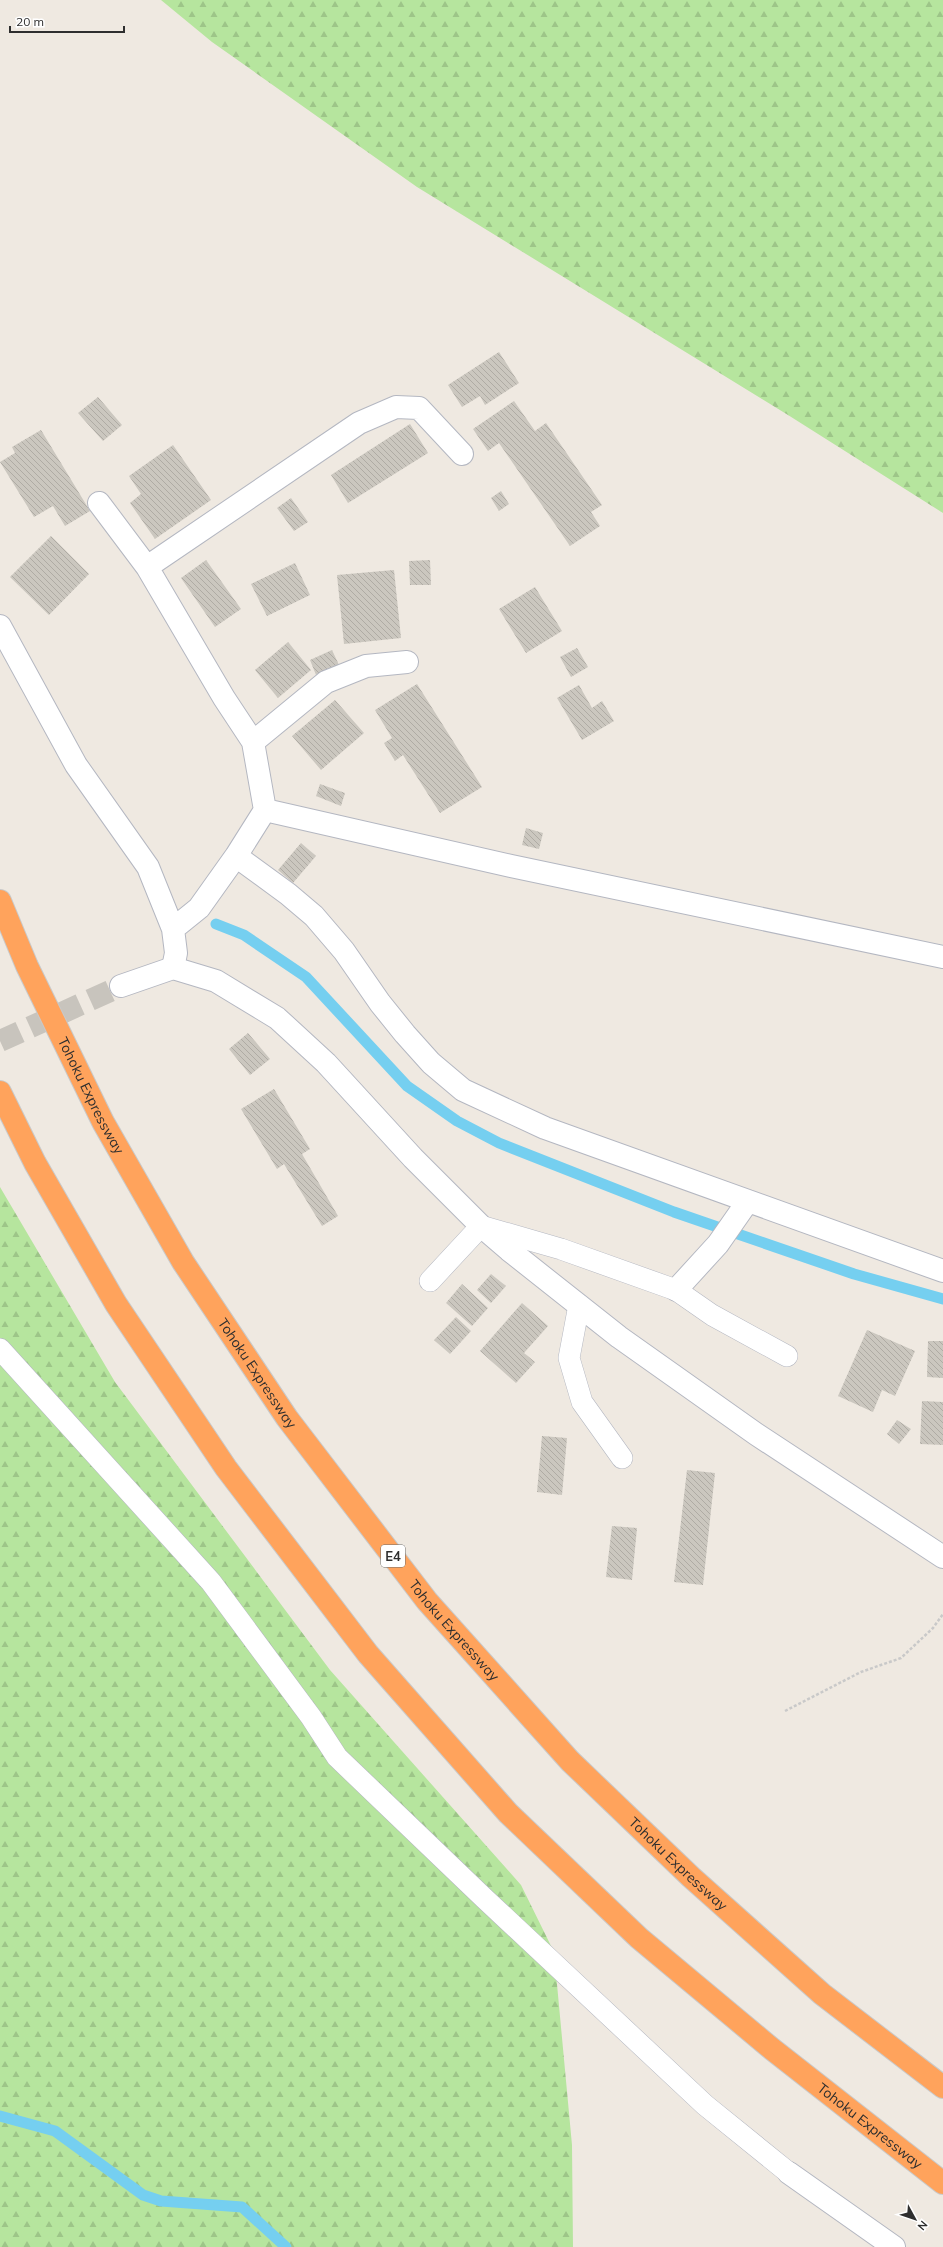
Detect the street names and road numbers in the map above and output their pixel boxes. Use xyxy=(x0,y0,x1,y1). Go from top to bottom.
street label: Tohoku Expressway xyxy=(54,1034,129,1158)
street label: Tohoku Expressway xyxy=(214,1315,301,1432)
road number: E4 xyxy=(381,1545,405,1567)
street label: Tohoku Expressway xyxy=(405,1576,504,1685)
street label: Tohoku Expressway xyxy=(625,1813,732,1915)
street label: Tohoku Expressway xyxy=(814,2079,927,2173)

